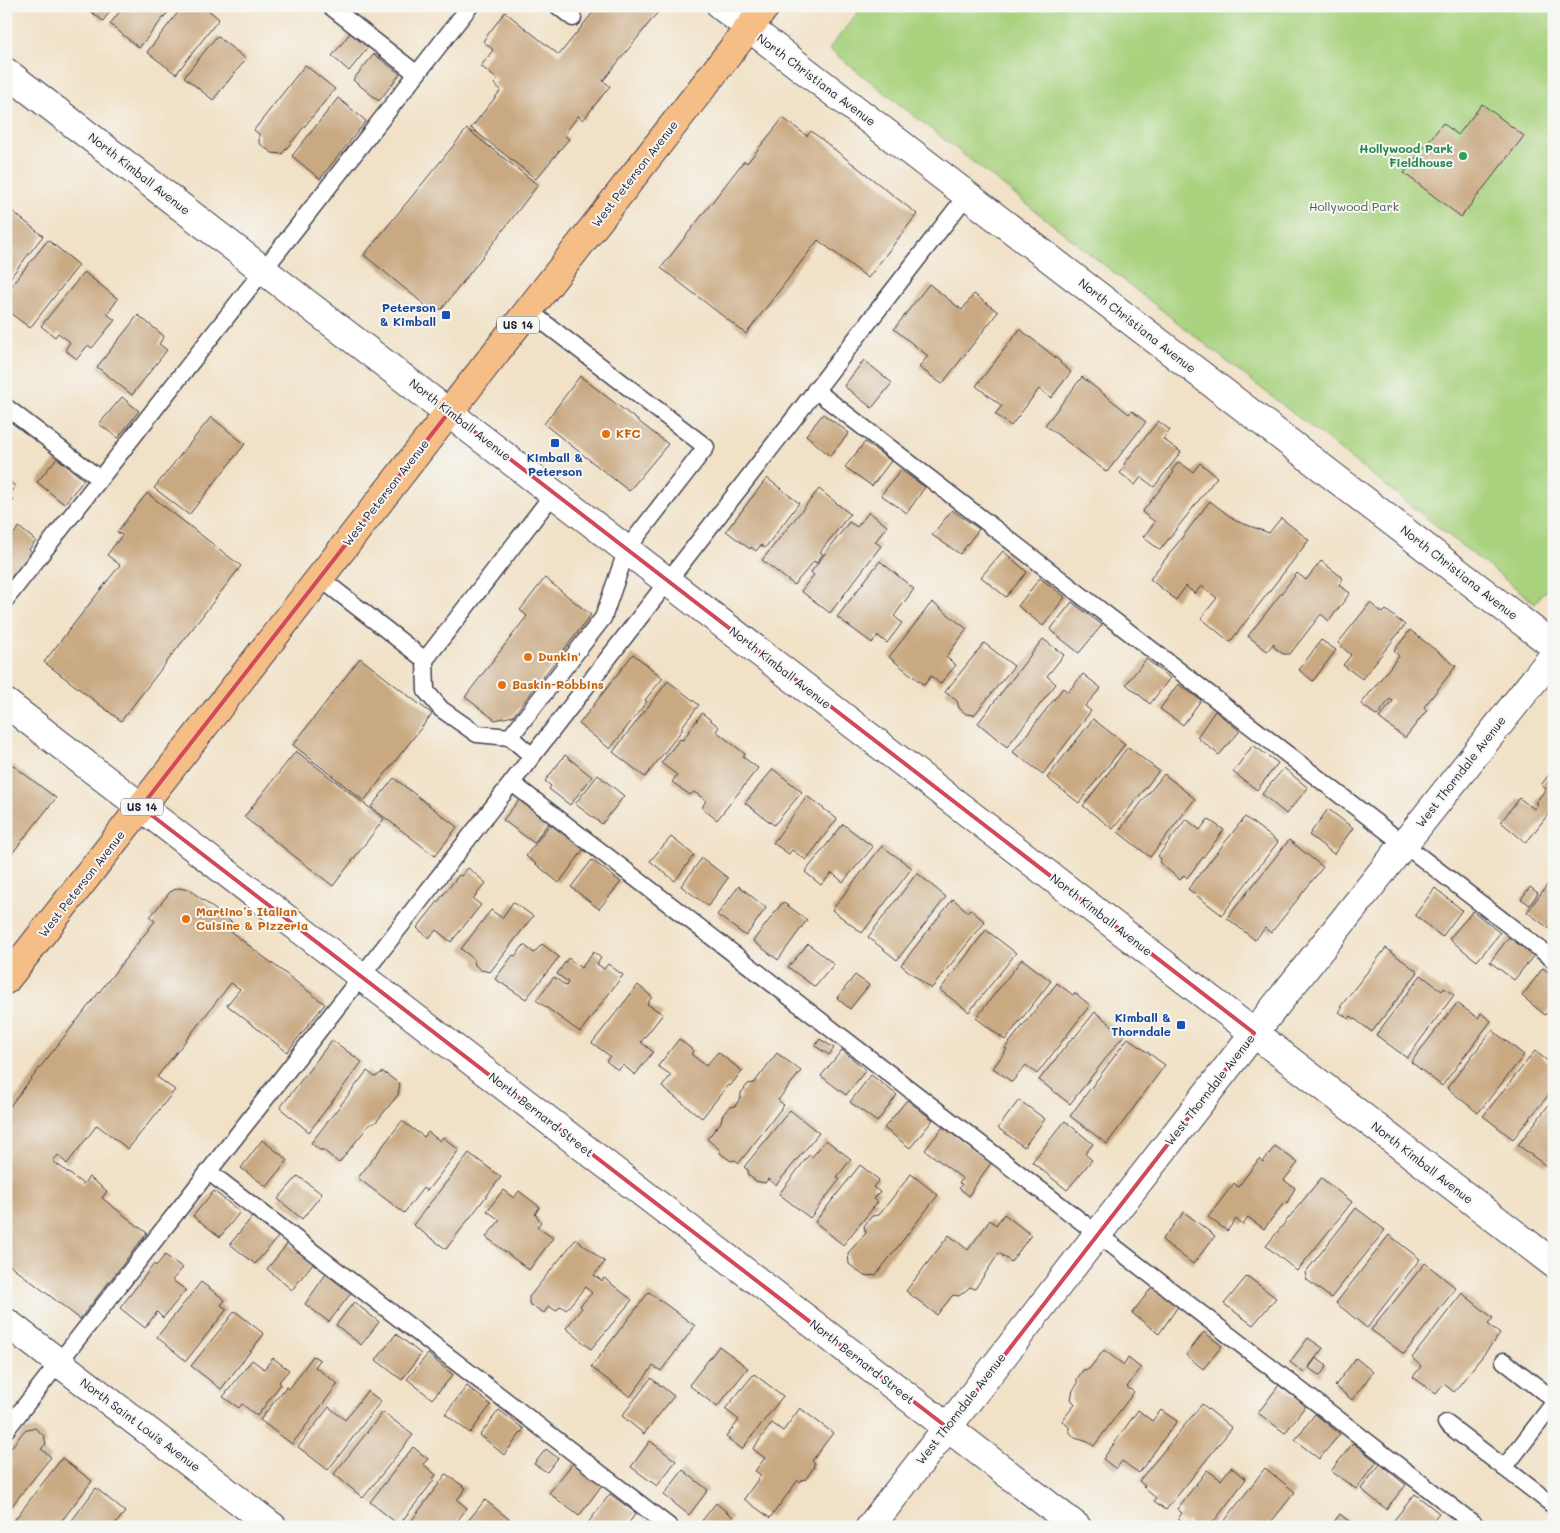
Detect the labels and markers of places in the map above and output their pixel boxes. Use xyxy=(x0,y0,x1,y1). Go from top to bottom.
place label: Hollywood Park Fieldhouse xyxy=(1359,140,1453,170)
marker: Hollywood Park Fieldhouse xyxy=(1457,150,1469,162)
place label: Peterson & Kimball xyxy=(380,299,436,329)
marker: Peterson & Kimball xyxy=(440,309,452,321)
place label: KFC xyxy=(616,425,641,441)
marker: KFC xyxy=(600,428,612,440)
marker: Kimball & Peterson xyxy=(549,437,561,449)
place label: Kimball & Peterson xyxy=(527,449,583,479)
place label: Dunkin' xyxy=(538,648,581,664)
marker: Dunkin' xyxy=(522,651,534,663)
place label: Baskin-Robbins xyxy=(512,676,604,692)
marker: Baskin-Robbins xyxy=(496,679,508,691)
place label: Martino’s Italian Cuisine & Pizzeria xyxy=(196,903,308,933)
marker: Martino’s Italian Cuisine & Pizzeria xyxy=(180,913,192,925)
place label: Kimball & Thorndale xyxy=(1111,1009,1171,1039)
marker: Kimball & Thorndale xyxy=(1175,1019,1187,1031)

